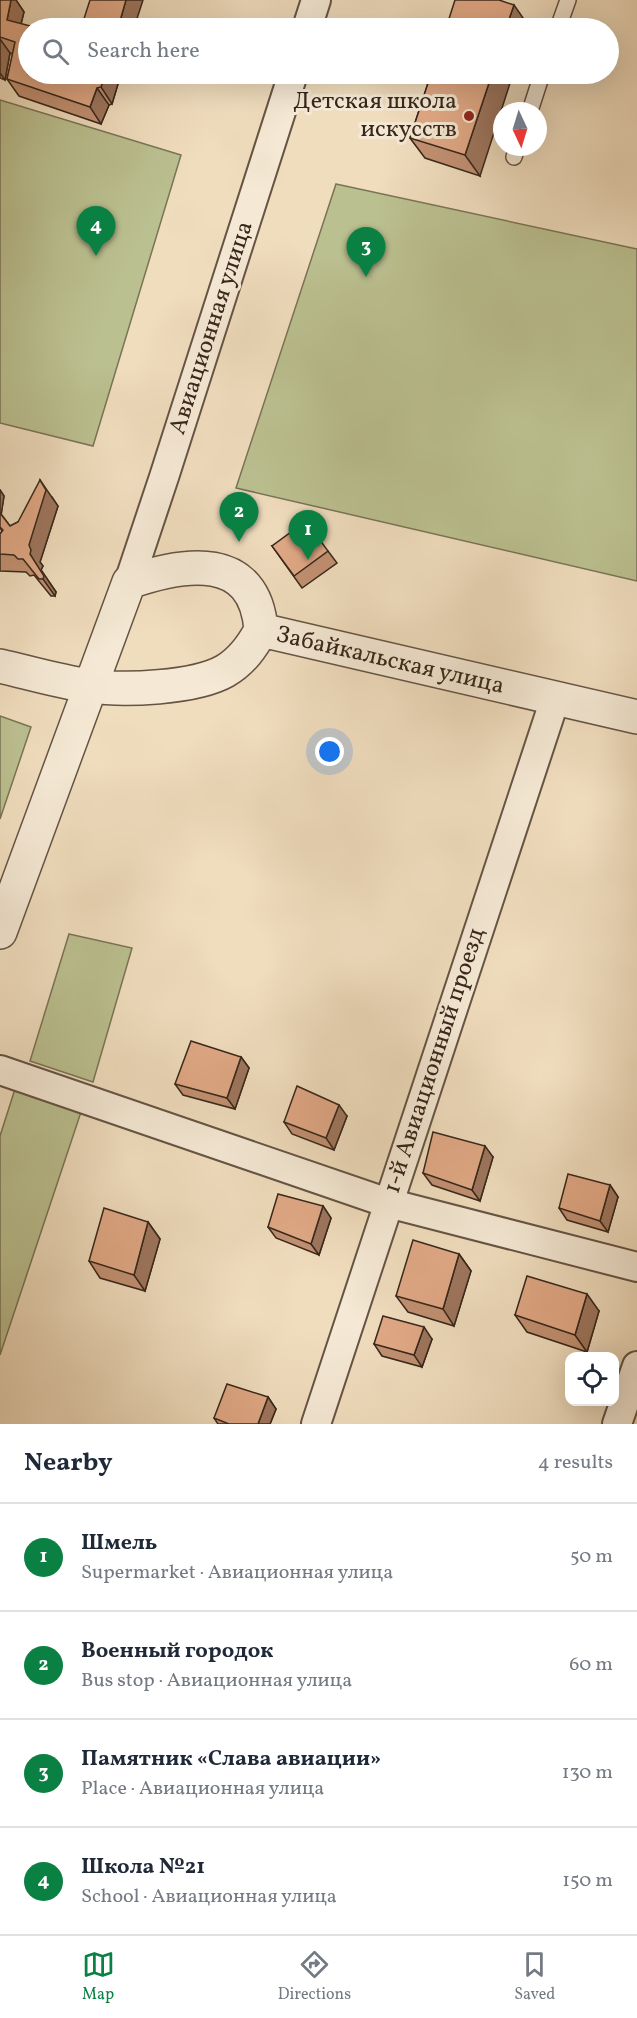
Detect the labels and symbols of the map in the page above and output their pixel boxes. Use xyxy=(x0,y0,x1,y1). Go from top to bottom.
place label: Детская школа искусств xyxy=(293,85,457,147)
north arrow xyxy=(493,102,547,156)
marker: Детская школа искусств xyxy=(462,109,476,123)
pin: 4 xyxy=(76,206,116,256)
street label: Авиационная улица xyxy=(161,217,263,439)
pin: 3 xyxy=(346,228,386,277)
pin: 2 xyxy=(220,492,258,542)
pin: 1 xyxy=(288,510,328,560)
street label: Забайкальская улица xyxy=(273,618,507,704)
your location xyxy=(315,737,344,766)
street label: 1-й Авиационный проезд xyxy=(376,923,494,1198)

